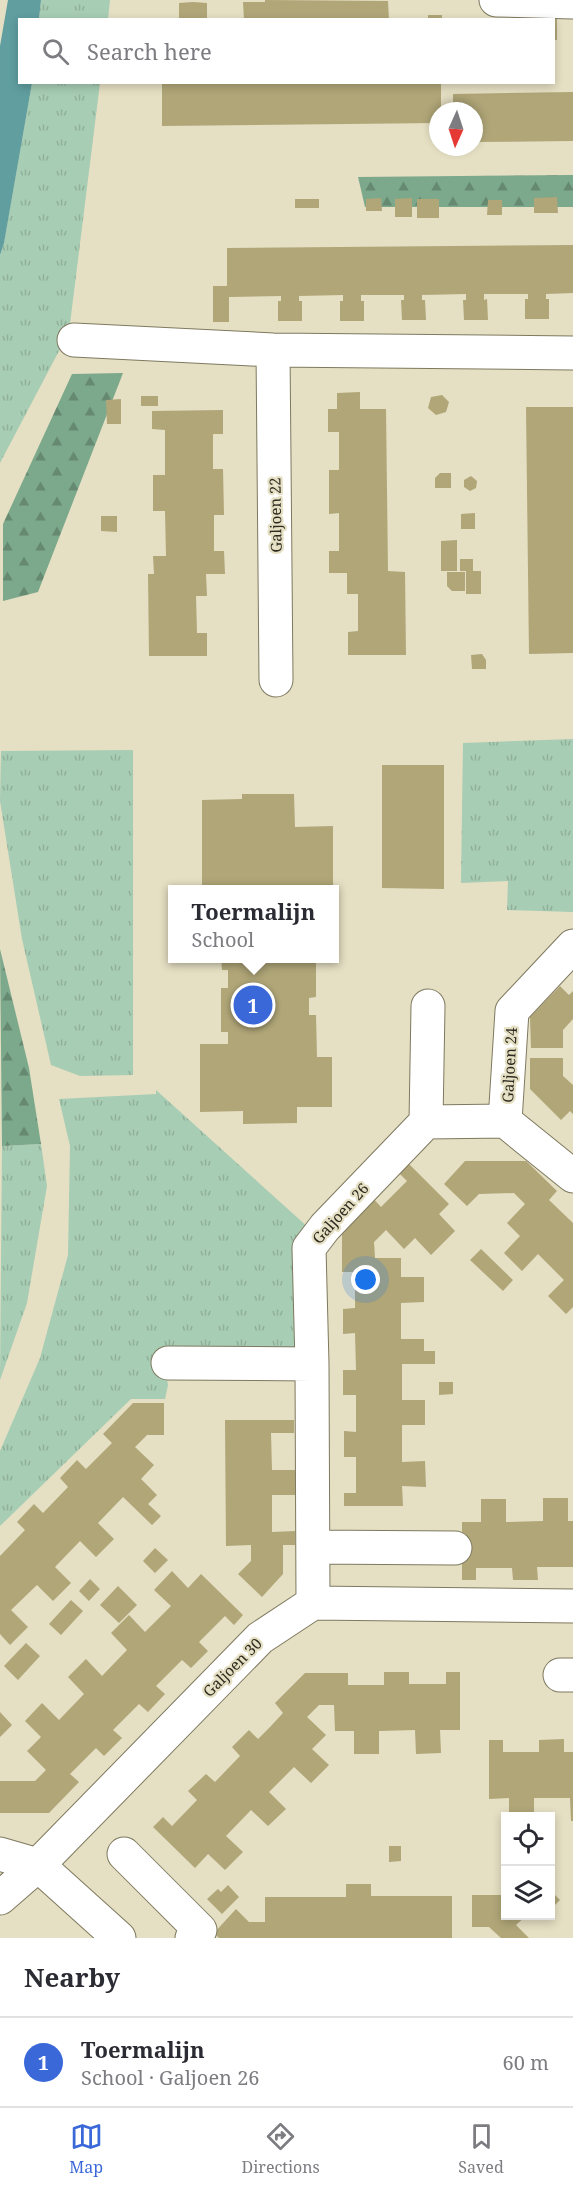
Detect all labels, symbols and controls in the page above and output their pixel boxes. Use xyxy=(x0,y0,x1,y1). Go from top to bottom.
search box xyxy=(18,18,555,84)
icon: search xyxy=(39,35,72,68)
text: Search here xyxy=(87,36,212,66)
north arrow xyxy=(429,102,483,156)
street label: Galjoen 22 xyxy=(264,477,286,553)
popup xyxy=(168,885,339,963)
text: Toermalijn xyxy=(192,896,315,926)
text: School xyxy=(192,926,254,953)
pin: 1 xyxy=(234,982,272,1028)
street label: Galjoen 24 xyxy=(497,1026,521,1103)
street label: Galjoen 26 xyxy=(307,1178,373,1248)
your location xyxy=(351,1265,380,1294)
street label: Galjoen 30 xyxy=(198,1633,266,1701)
map controls xyxy=(501,1812,555,1920)
button: locate xyxy=(501,1812,555,1866)
button: layers xyxy=(501,1866,555,1920)
text: Nearby xyxy=(24,1959,120,1995)
text: Toermalijn xyxy=(81,2034,205,2064)
text: 1 xyxy=(38,2049,49,2076)
text: 60 m xyxy=(503,2049,549,2076)
text: School · Galjoen 26 xyxy=(81,2064,260,2091)
tab: Map xyxy=(69,2120,103,2178)
tab: Directions xyxy=(242,2120,320,2178)
tab: Saved xyxy=(458,2120,504,2178)

